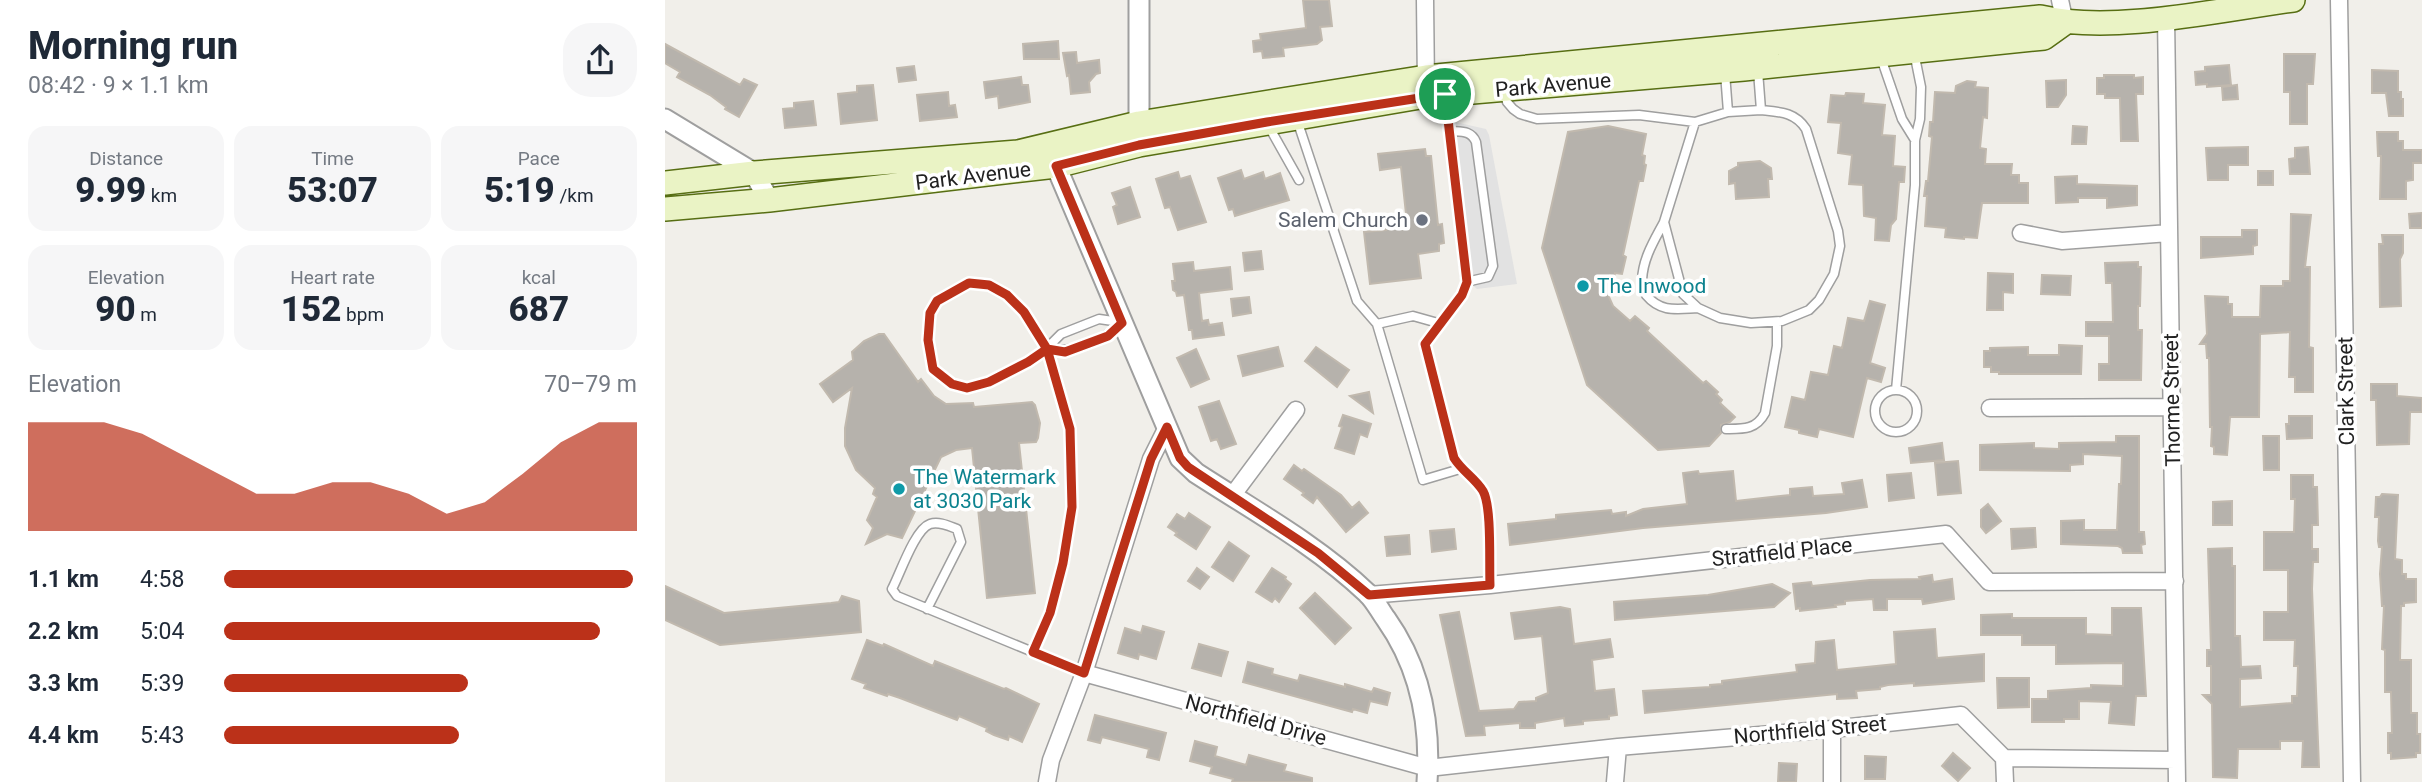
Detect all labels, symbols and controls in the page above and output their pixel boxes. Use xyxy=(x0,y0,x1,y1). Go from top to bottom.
button: share xyxy=(563,23,637,97)
text: Morning run xyxy=(28,24,238,68)
pin xyxy=(1415,64,1475,124)
street label: Park Avenue xyxy=(1494,68,1612,102)
text: 08:42 · 9 × 1.1 km xyxy=(28,72,209,99)
icon: arrive xyxy=(1426,75,1464,113)
text: Distance xyxy=(89,147,163,170)
text: Time xyxy=(311,147,354,170)
text: Pace xyxy=(518,147,560,170)
street label: Park Avenue xyxy=(914,157,1032,195)
text: 9.99 xyxy=(75,170,146,211)
text: 53:07 xyxy=(287,170,378,211)
text: 5:19 xyxy=(484,170,555,211)
text: km xyxy=(146,184,177,207)
text: /km xyxy=(555,184,594,207)
place label: Salem Church xyxy=(1278,208,1408,232)
marker: Salem Church xyxy=(1414,212,1430,228)
text: Elevation xyxy=(88,266,165,289)
text: Heart rate xyxy=(290,266,375,289)
text: kcal xyxy=(522,266,556,289)
place label: The Inwood xyxy=(1597,274,1706,298)
marker: The Inwood xyxy=(1575,278,1591,294)
text: 90 xyxy=(95,289,136,330)
text: 152 xyxy=(281,289,341,330)
text: 687 xyxy=(509,289,569,330)
text: m xyxy=(136,303,157,326)
text: bpm xyxy=(341,303,384,326)
street label: Thorme Street xyxy=(2159,333,2185,467)
street label: Clark Street xyxy=(2333,336,2359,445)
text: Elevation xyxy=(28,371,121,398)
text: 70–79 m xyxy=(544,371,637,398)
place label: The Watermark at 3030 Park xyxy=(913,465,1056,513)
marker: The Watermark at 3030 Park xyxy=(891,481,907,497)
street label: Stratfield Place xyxy=(1711,533,1853,571)
text: 1.1 km xyxy=(28,566,99,593)
text: 4:58 xyxy=(140,566,184,593)
text: 2.2 km xyxy=(28,618,99,645)
text: 5:04 xyxy=(140,618,184,645)
text: 3.3 km xyxy=(28,670,99,697)
text: 5:39 xyxy=(140,670,184,697)
street label: Northfield Drive xyxy=(1183,690,1329,750)
street label: Northfield Street xyxy=(1733,711,1888,749)
text: 4.4 km xyxy=(28,722,99,749)
text: 5:43 xyxy=(140,722,184,749)

